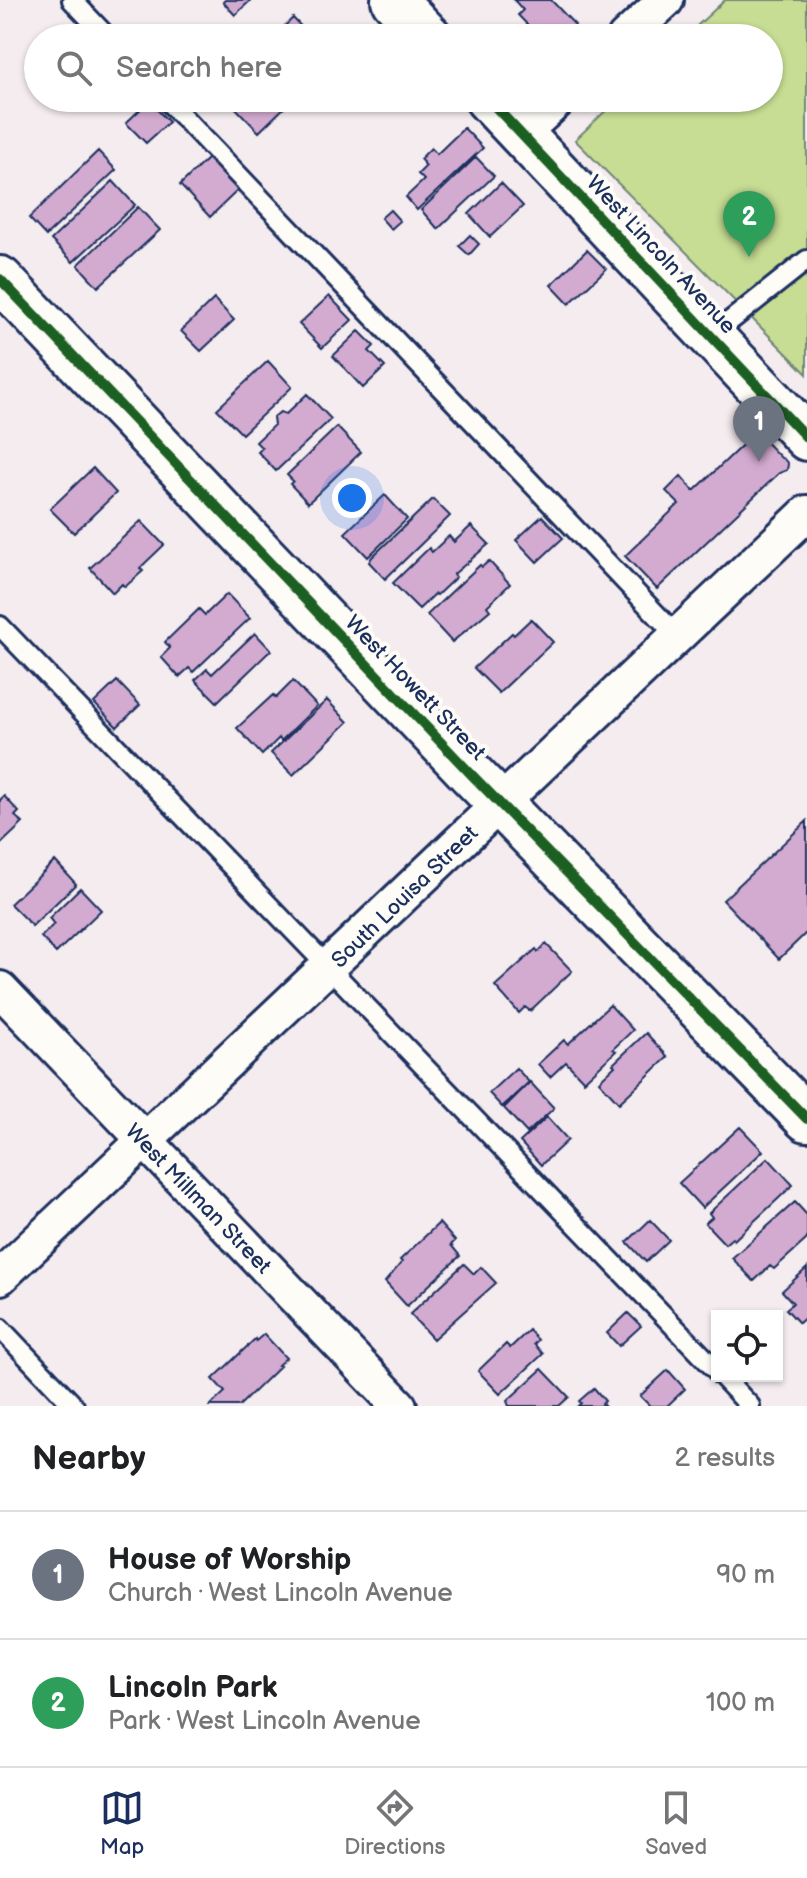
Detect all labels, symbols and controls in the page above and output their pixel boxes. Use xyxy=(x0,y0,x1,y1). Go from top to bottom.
search box xyxy=(24,24,783,112)
icon: search xyxy=(52,46,96,90)
text: Search here xyxy=(116,50,282,86)
street label: West Lincoln Avenue xyxy=(580,170,741,340)
pin: 2 xyxy=(723,191,775,257)
pin: 1 xyxy=(733,396,785,462)
your location xyxy=(332,478,372,518)
street label: West Howett Street xyxy=(339,610,491,766)
street label: South Louisa Street xyxy=(326,820,484,974)
street label: West Millman Street xyxy=(119,1118,277,1280)
map controls xyxy=(711,1310,783,1382)
button: locate xyxy=(711,1310,783,1382)
text: Nearby xyxy=(32,1438,146,1479)
text: 2 results xyxy=(675,1443,775,1474)
text: House of Worship xyxy=(108,1542,351,1578)
text: 1 xyxy=(53,1560,63,1591)
text: 90 m xyxy=(716,1560,775,1591)
text: Church · West Lincoln Avenue xyxy=(108,1578,453,1609)
text: Lincoln Park xyxy=(108,1670,278,1706)
text: 2 xyxy=(50,1688,66,1719)
text: 100 m xyxy=(706,1688,775,1719)
text: Park · West Lincoln Avenue xyxy=(108,1706,421,1737)
tab: Map xyxy=(100,1786,144,1861)
tab: Directions xyxy=(344,1786,445,1861)
tab: Saved xyxy=(645,1786,707,1861)

